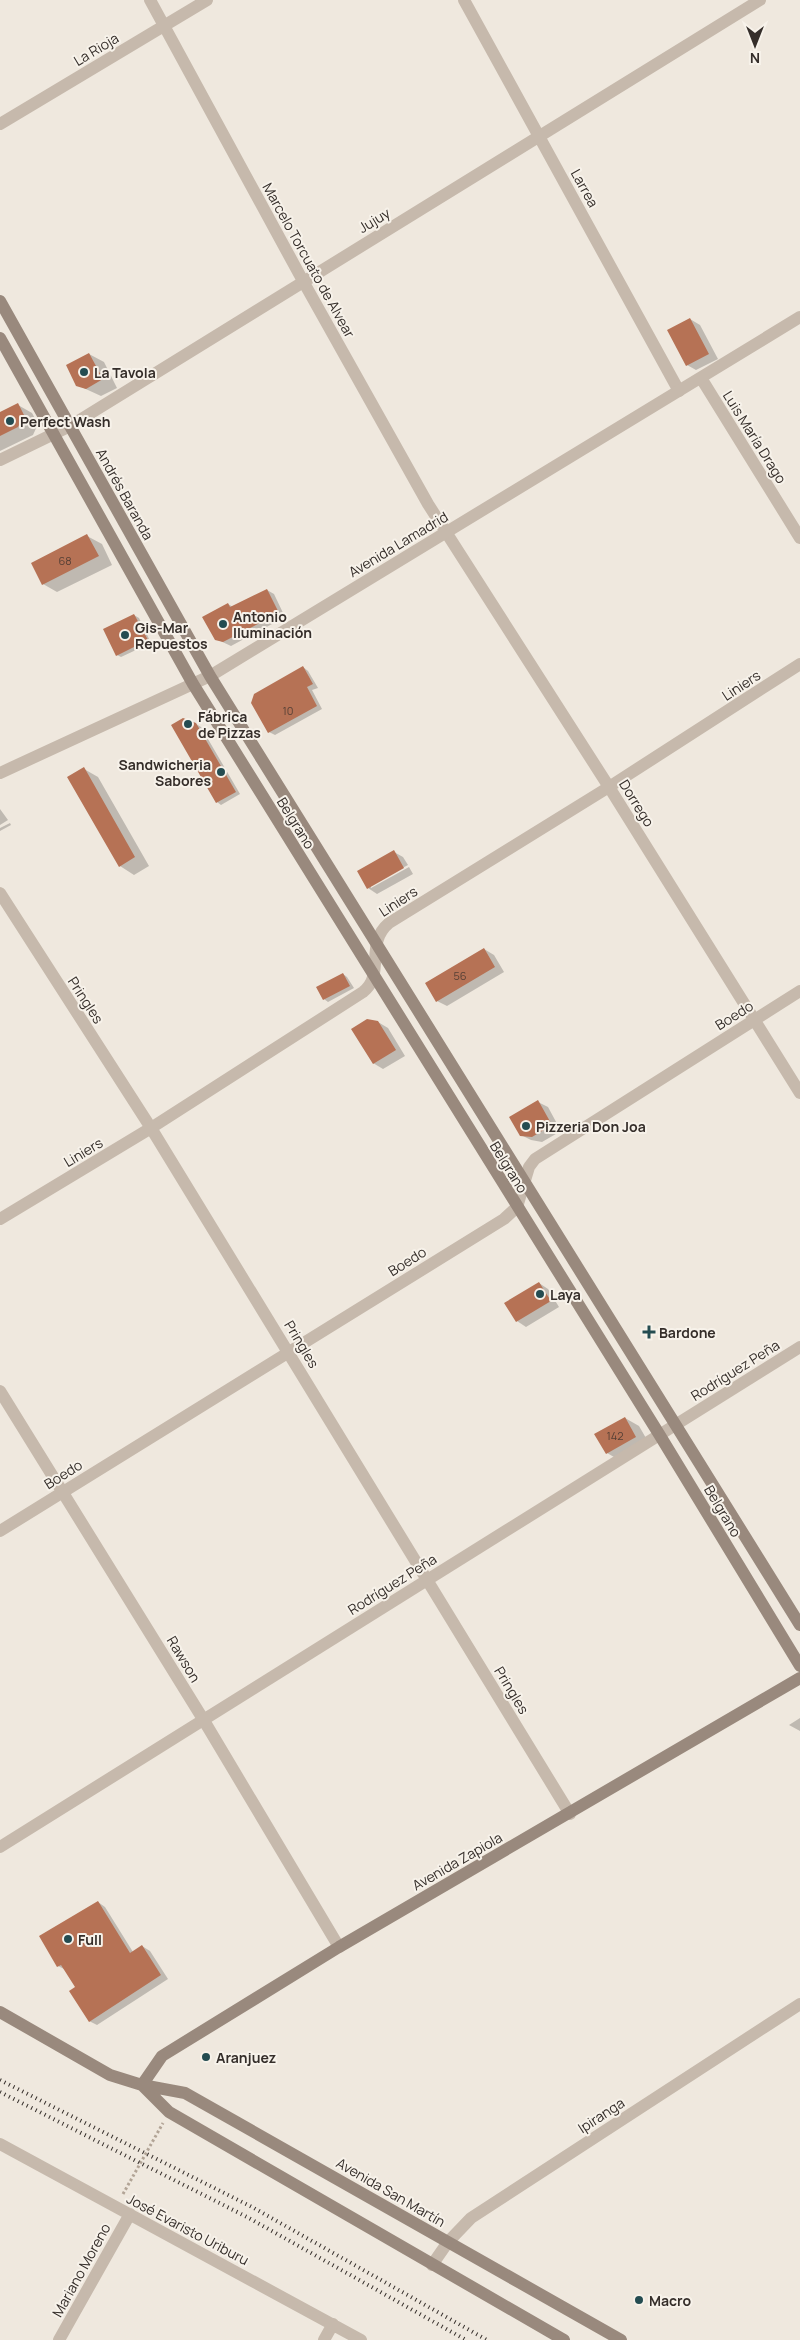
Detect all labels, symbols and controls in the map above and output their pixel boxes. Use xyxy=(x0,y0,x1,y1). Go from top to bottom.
north arrow xyxy=(730,20,780,70)
street label: La Rioja xyxy=(70,28,122,70)
text: N xyxy=(750,49,760,68)
street label: Larrea xyxy=(567,166,603,210)
street label: Marcelo Torcuato de Alvear xyxy=(258,179,360,341)
street label: Jujuy xyxy=(355,203,394,237)
place label: La Tavola xyxy=(94,363,156,382)
marker: La Tavola xyxy=(78,366,90,378)
street label: Luis María Drago xyxy=(719,387,791,487)
place label: Perfect Wash xyxy=(20,412,111,431)
marker: Perfect Wash xyxy=(4,415,16,427)
street label: Andrés Baranda xyxy=(92,445,158,543)
street label: Avenida Lamadrid xyxy=(345,507,451,581)
house number: 68 xyxy=(58,553,72,568)
place label: Antonio Iluminación xyxy=(233,607,312,642)
place label: Gis-Mar Repuestos xyxy=(135,618,208,653)
marker: Antonio Iluminación xyxy=(217,618,229,630)
marker: Gis-Mar Repuestos xyxy=(119,629,131,641)
street label: Liniers xyxy=(718,666,764,704)
house number: 10 xyxy=(282,703,294,718)
place label: Fábrica de Pizzas xyxy=(198,707,261,742)
marker: Fábrica de Pizzas xyxy=(182,718,194,730)
place label: Sandwicheria Sabores xyxy=(118,755,211,790)
marker: Sandwicheria Sabores xyxy=(215,766,227,778)
street label: Dorrego xyxy=(615,776,659,830)
street label: Belgrano xyxy=(273,794,319,852)
street label: Liniers xyxy=(375,882,421,920)
house number: 56 xyxy=(453,968,467,983)
street label: Pringles xyxy=(64,973,108,1027)
street label: Boedo xyxy=(711,996,757,1034)
place label: Pizzeria Don Joa xyxy=(536,1117,646,1136)
marker: Pizzeria Don Joa xyxy=(520,1120,532,1132)
street label: Liniers xyxy=(60,1133,106,1171)
street label: Belgrano xyxy=(486,1138,532,1196)
street label: Boedo xyxy=(384,1242,430,1280)
place label: Laya xyxy=(550,1285,581,1304)
marker: Laya xyxy=(534,1288,546,1300)
street label: Pringles xyxy=(280,1317,324,1371)
place label: Bardone xyxy=(659,1323,716,1342)
marker: Bardone xyxy=(643,1326,655,1338)
street label: Rodríguez Peña xyxy=(687,1335,783,1405)
house number: 142 xyxy=(606,1428,624,1443)
street label: Boedo xyxy=(40,1455,86,1493)
street label: Belgrano xyxy=(700,1481,746,1541)
street label: Rodríguez Peña xyxy=(344,1549,440,1619)
street label: Rawson xyxy=(163,1632,205,1686)
street label: Pringles xyxy=(490,1663,534,1717)
street label: Avenida Zapiola xyxy=(409,1828,505,1894)
place label: Full xyxy=(78,1930,102,1949)
marker: Full xyxy=(62,1933,74,1945)
place label: Aranjuez xyxy=(216,2048,276,2067)
marker: Aranjuez xyxy=(200,2051,212,2063)
street label: Ipiranga xyxy=(574,2093,628,2137)
street label: Avenida San Martín xyxy=(333,2153,449,2231)
street label: José Evaristo Uriburu xyxy=(124,2189,252,2269)
street label: Mariano Moreno xyxy=(47,2220,115,2320)
place label: Macro xyxy=(649,2291,692,2310)
marker: Macro xyxy=(633,2294,645,2306)

